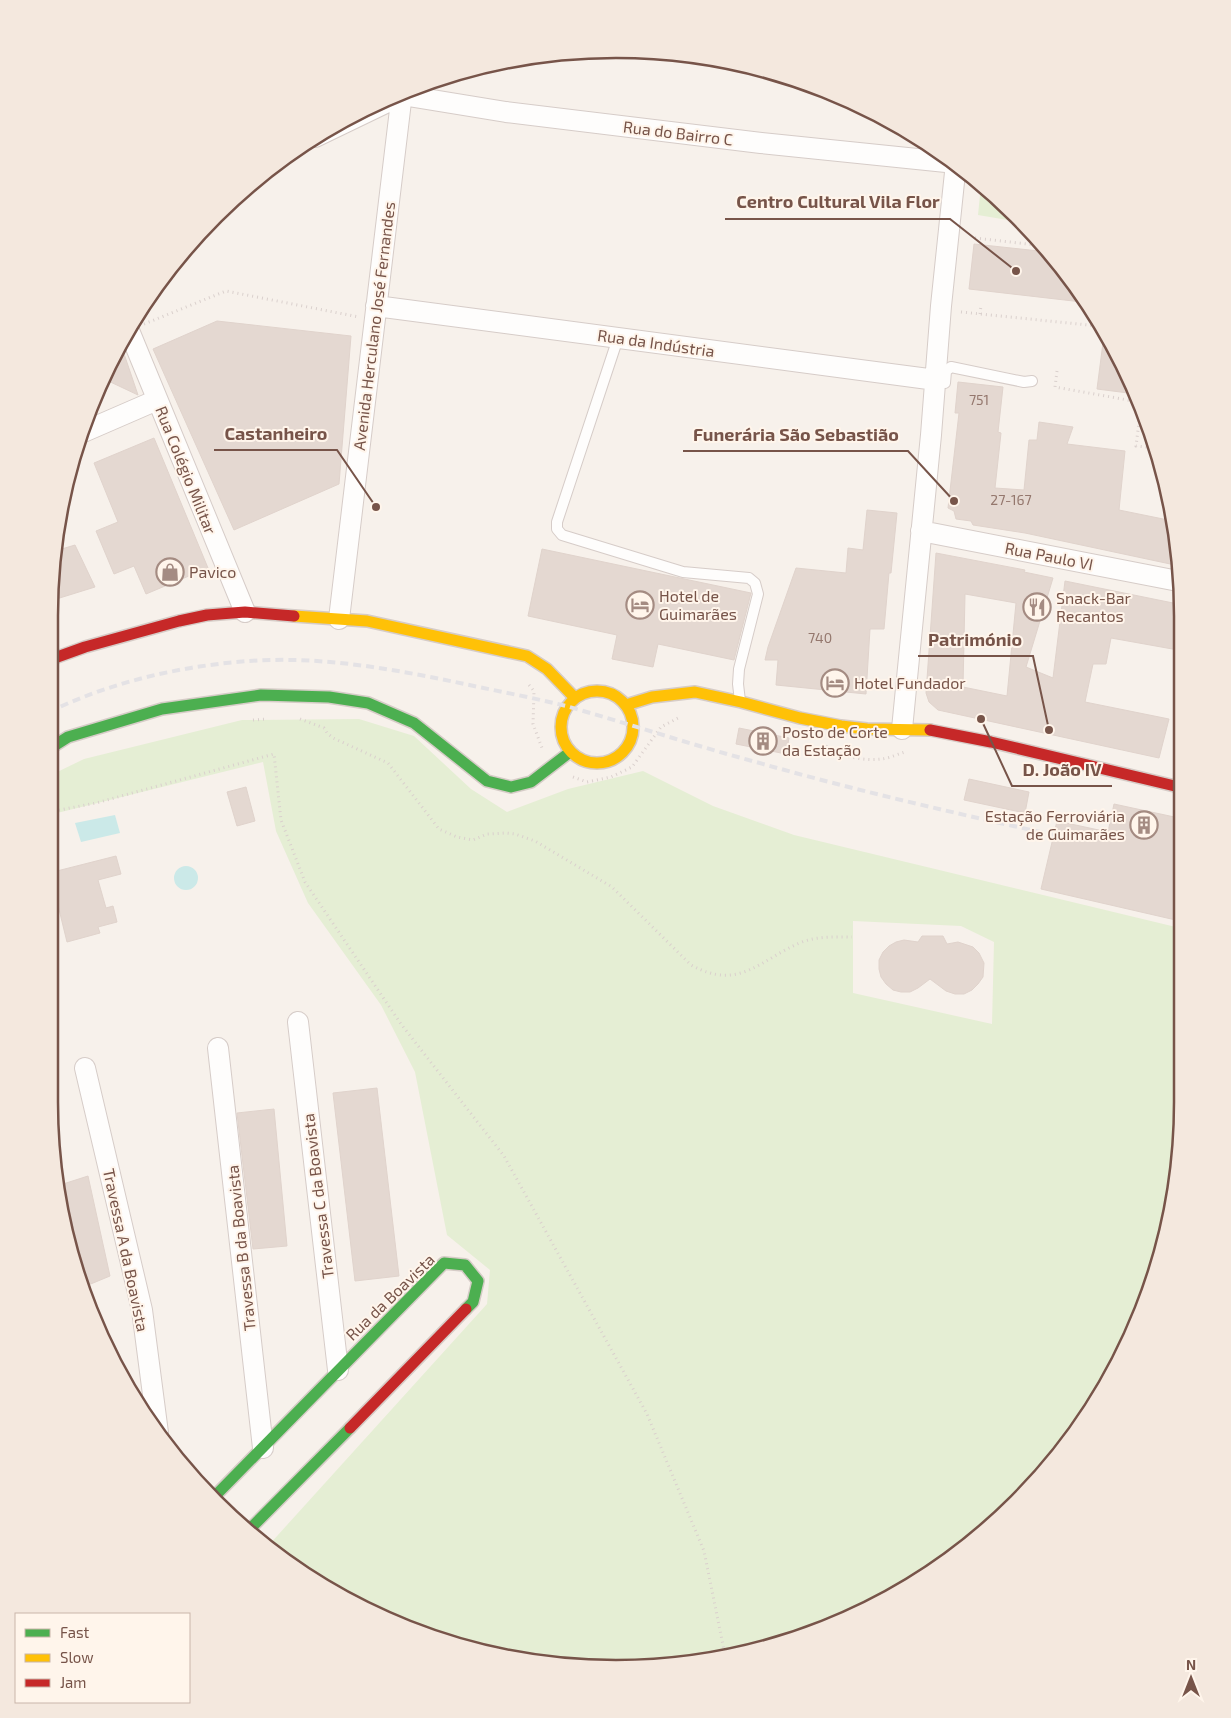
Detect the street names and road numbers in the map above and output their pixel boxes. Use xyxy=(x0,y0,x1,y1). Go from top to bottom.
street label: Rua do Bairro C xyxy=(622,116,734,149)
street label: Avenida Herculano José Fernandes xyxy=(349,200,398,451)
street label: Rua da Indústria xyxy=(596,325,716,360)
street label: Rua Colégio Militar xyxy=(152,403,221,537)
street label: Rua Paulo VI xyxy=(1003,538,1095,573)
street label: Travessa C da Boavista xyxy=(298,1112,337,1280)
street label: Travessa B da Boavista xyxy=(222,1164,259,1332)
street label: Travessa A da Boavista xyxy=(100,1167,153,1333)
street label: Rua da Boavista xyxy=(341,1249,438,1344)

